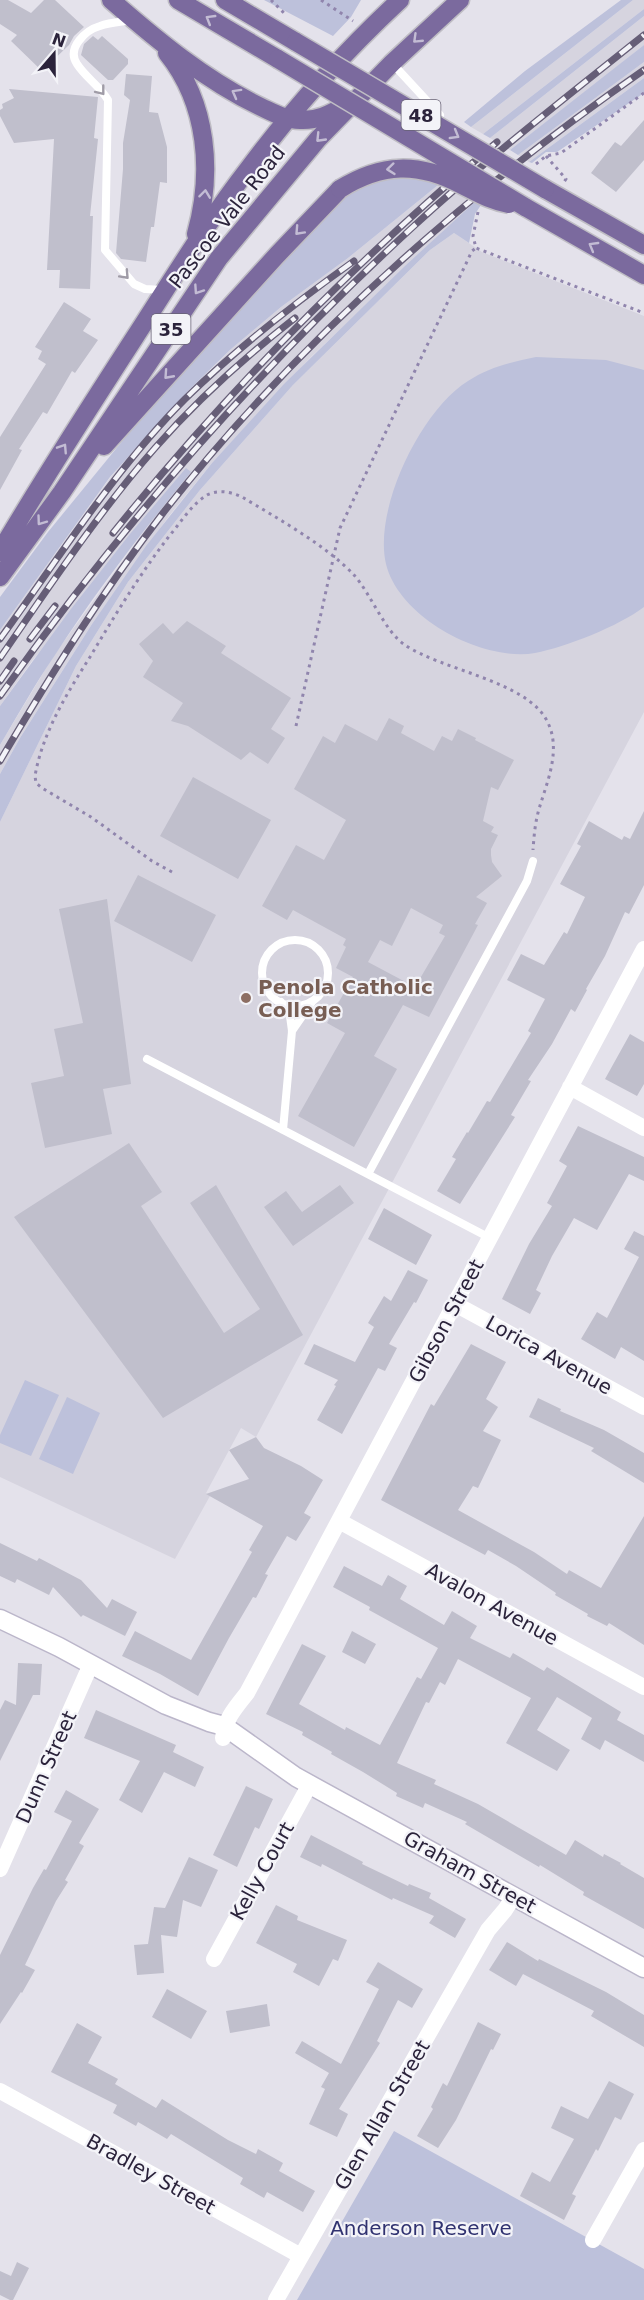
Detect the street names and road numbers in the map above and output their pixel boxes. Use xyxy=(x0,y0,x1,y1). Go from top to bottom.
road number: 48 xyxy=(402,100,440,130)
street label: Pascoe Vale Road xyxy=(164,141,290,293)
road number: 35 xyxy=(152,314,190,344)
street label: Gibson Street xyxy=(403,1255,489,1387)
street label: Lorica Avenue xyxy=(482,1310,616,1400)
street label: Avalon Avenue xyxy=(422,1558,562,1650)
street label: Dunn Street xyxy=(11,1707,82,1827)
street label: Kelly Court xyxy=(225,1818,299,1924)
street label: Graham Street xyxy=(400,1826,540,1918)
street label: Glen Allan Street xyxy=(329,2036,435,2194)
street label: Bradley Street xyxy=(82,2129,220,2219)

